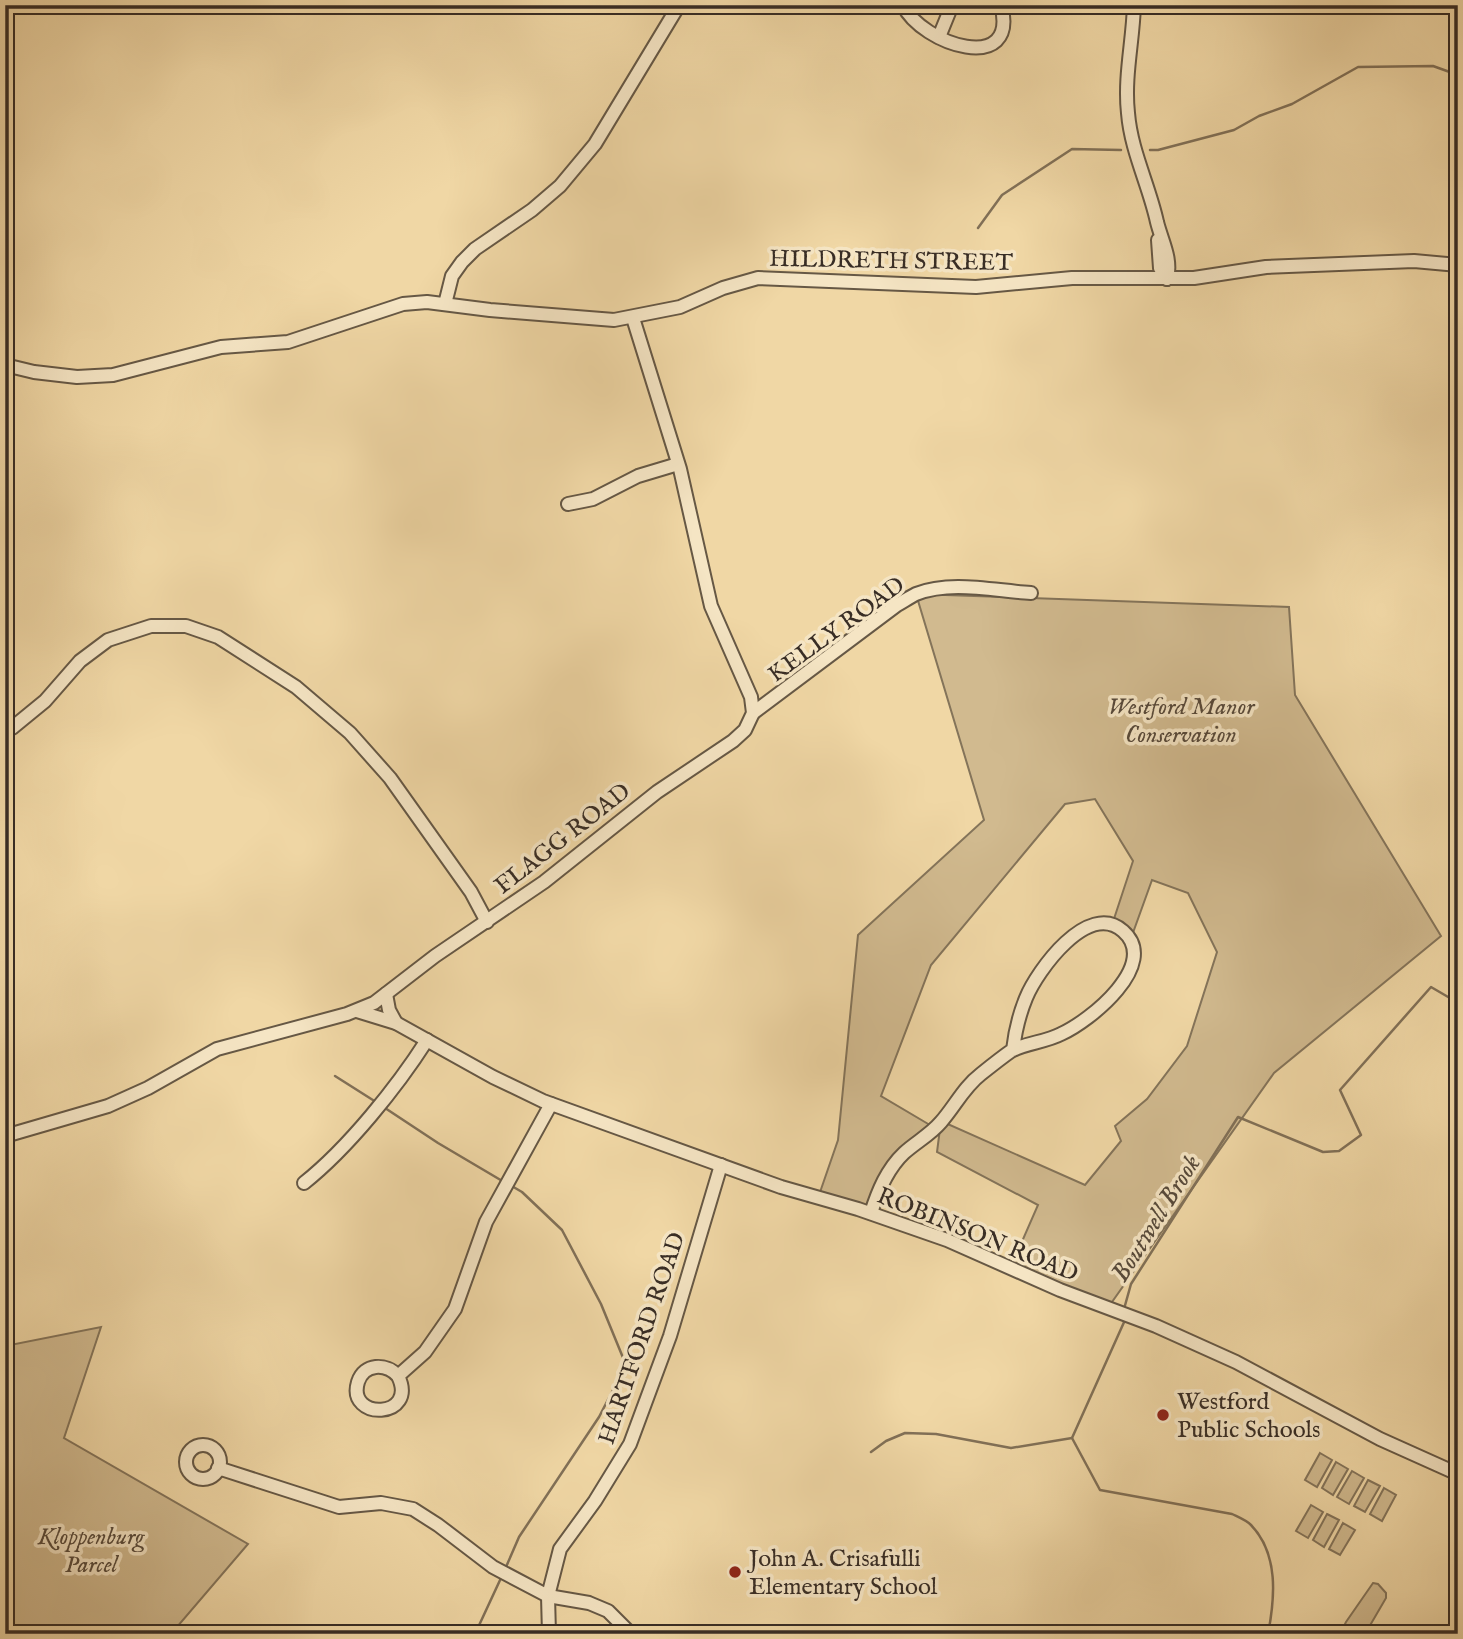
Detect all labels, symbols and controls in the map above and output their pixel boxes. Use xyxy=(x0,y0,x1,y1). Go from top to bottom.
street label: HILDRETH STREET xyxy=(769,244,1014,279)
street label: KELLY ROAD xyxy=(762,570,911,690)
park label: Westford Manor Conservation xyxy=(1108,692,1256,751)
street label: FLAGG ROAD xyxy=(489,776,637,902)
water label: Boutwell Brook xyxy=(1104,1149,1209,1289)
street label: ROBINSON ROAD xyxy=(872,1181,1083,1290)
street label: HARTFORD ROAD xyxy=(592,1228,693,1449)
place label: Westford Public Schools xyxy=(1177,1387,1321,1446)
marker: Westford Public Schools xyxy=(1155,1407,1171,1423)
park label: Kloppenburg Parcel xyxy=(37,1522,145,1581)
place label: John A. Crisafulli Elementary School xyxy=(746,1544,938,1603)
marker: John A. Crisafulli Elementary School xyxy=(727,1564,743,1580)

